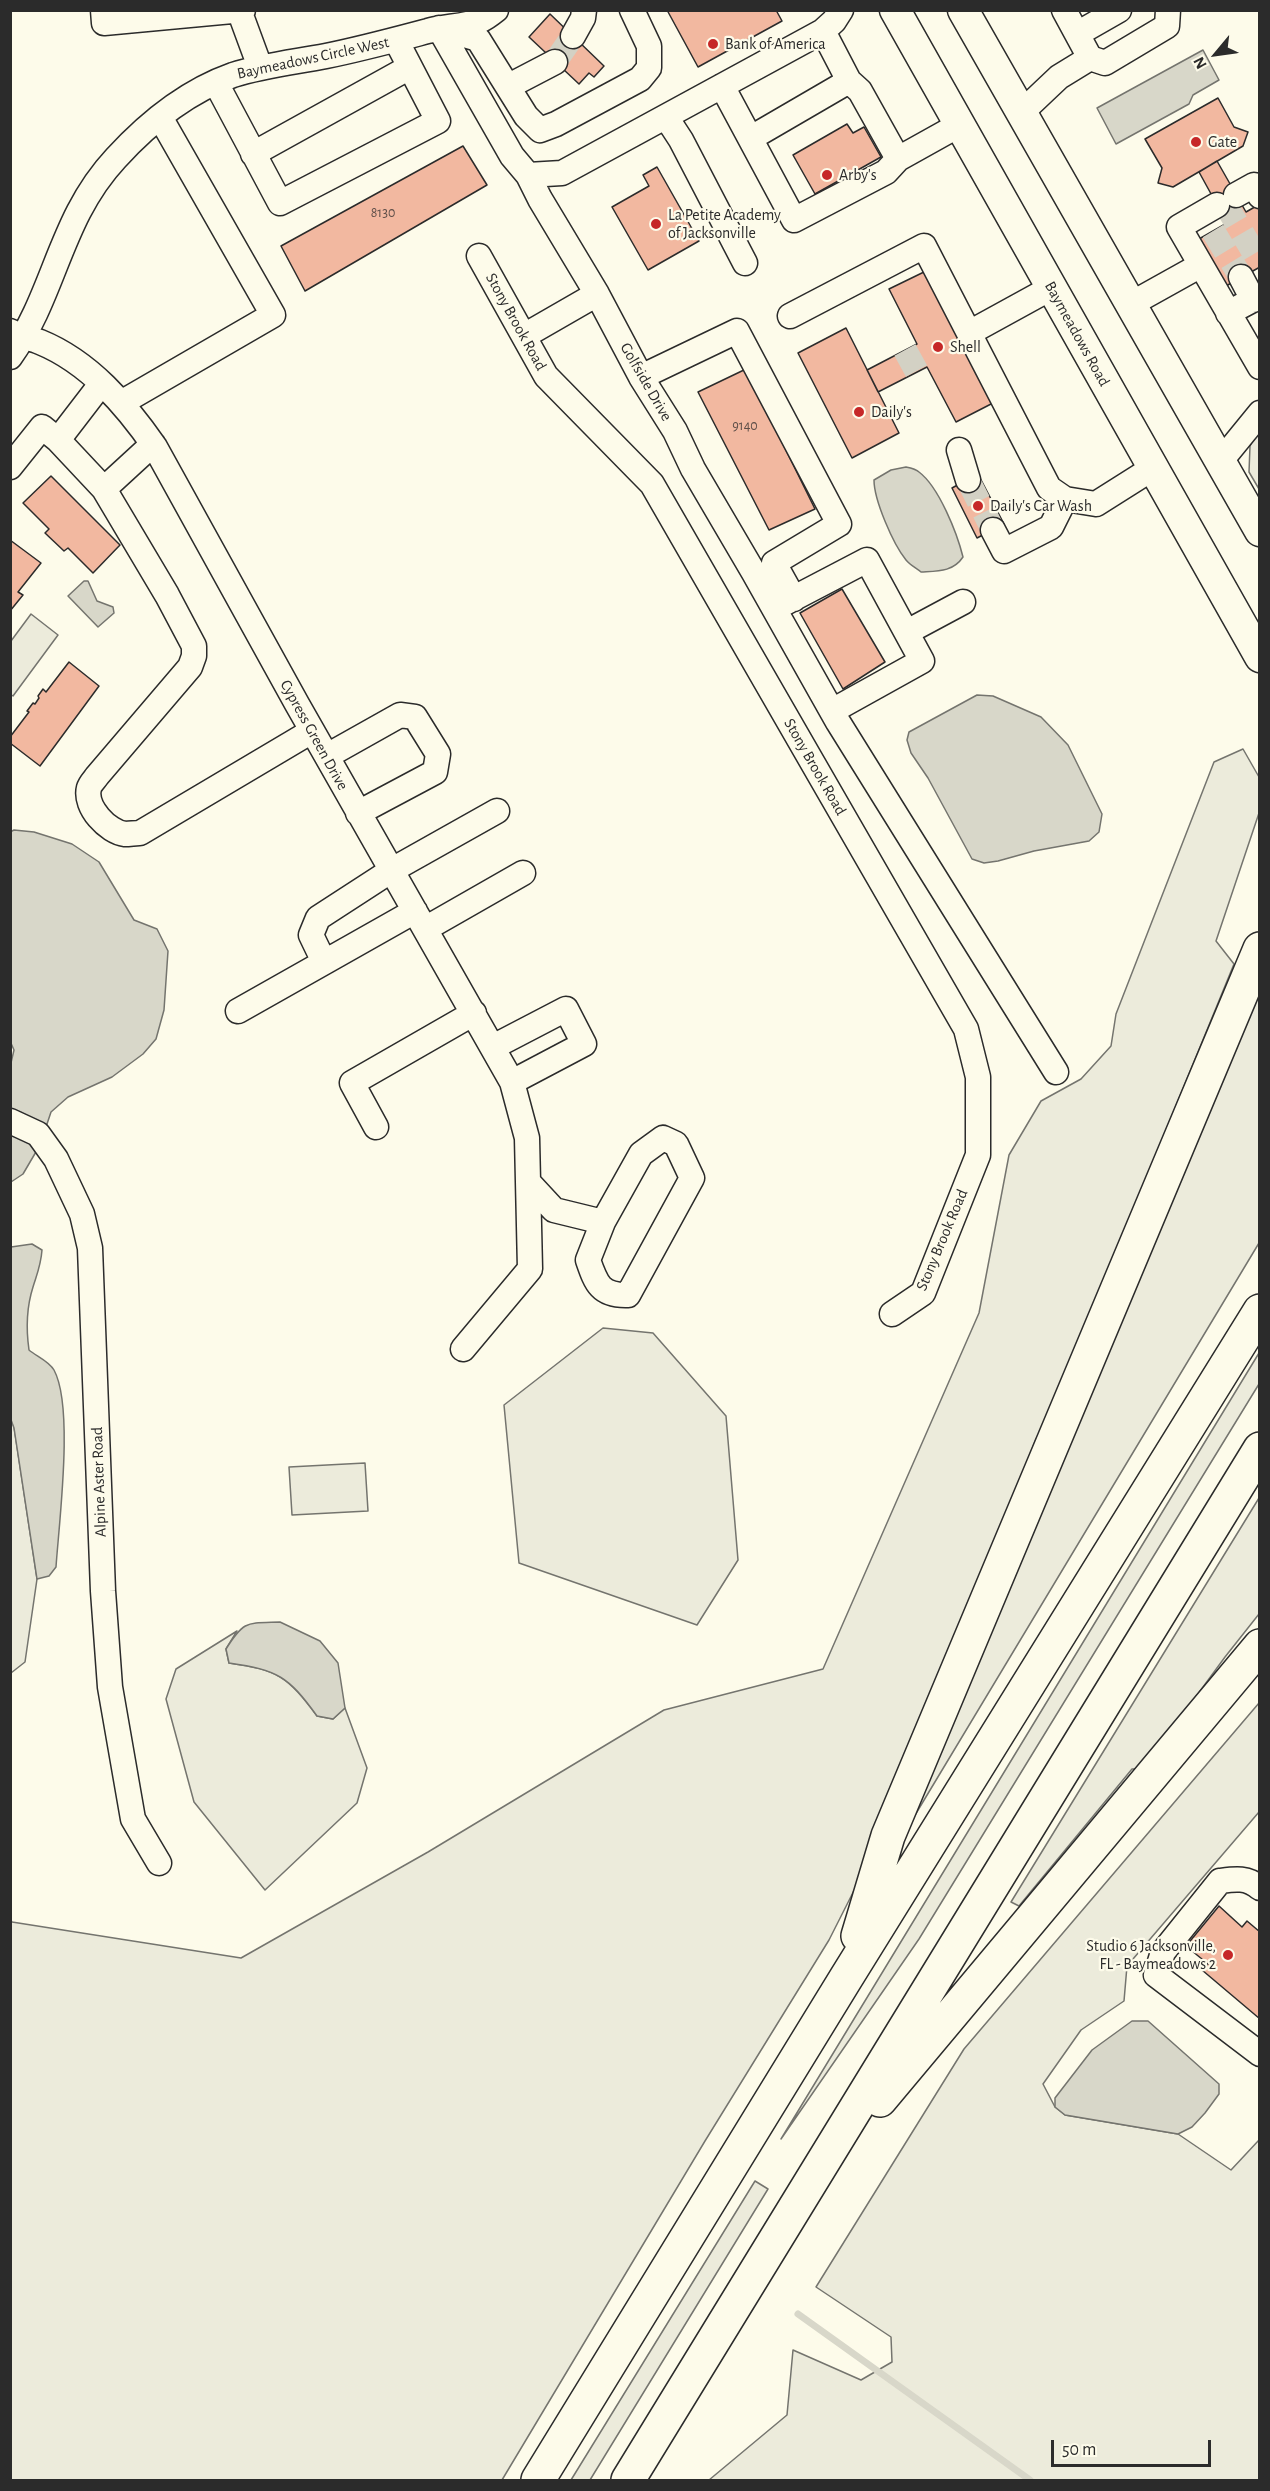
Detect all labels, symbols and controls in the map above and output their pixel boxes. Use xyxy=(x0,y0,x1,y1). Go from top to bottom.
north arrow xyxy=(1186,24,1246,84)
street label: Baymeadows Circle West xyxy=(235,33,391,83)
place label: Bank of America xyxy=(725,34,826,54)
marker: Bank of America xyxy=(706,37,720,51)
text: N xyxy=(1191,54,1210,71)
place label: Gate xyxy=(1208,132,1237,152)
marker: Gate xyxy=(1189,135,1203,149)
place label: Arby's xyxy=(839,165,877,185)
marker: Arby's xyxy=(820,168,834,182)
house number: 8130 xyxy=(371,205,395,221)
place label: La Petite Academy of Jacksonville xyxy=(668,205,781,243)
marker: La Petite Academy of Jacksonville xyxy=(649,217,663,231)
street label: Stony Brook Road xyxy=(481,270,551,374)
street label: Baymeadows Road xyxy=(1040,278,1114,390)
place label: Shell xyxy=(950,337,981,357)
street label: Golfside Drive xyxy=(616,339,676,425)
marker: Shell xyxy=(931,340,945,354)
place label: Daily's xyxy=(871,402,912,422)
marker: Daily's xyxy=(852,405,866,419)
house number: 9140 xyxy=(732,418,758,434)
place label: Daily's Car Wash xyxy=(990,496,1092,516)
marker: Daily's Car Wash xyxy=(971,499,985,513)
street label: Cypress Green Drive xyxy=(276,676,352,794)
street label: Stony Brook Road xyxy=(780,715,850,819)
street label: Stony Brook Road xyxy=(912,1186,972,1294)
street label: Alpine Aster Road xyxy=(87,1426,111,1538)
place label: Studio 6 Jacksonville, FL - Baymeadows 2 xyxy=(1086,1936,1216,1974)
marker: Studio 6 Jacksonville, FL - Baymeadows 2 xyxy=(1221,1948,1235,1962)
scale bar xyxy=(1054,2428,1214,2466)
text: 50 m xyxy=(1062,2441,1096,2459)

